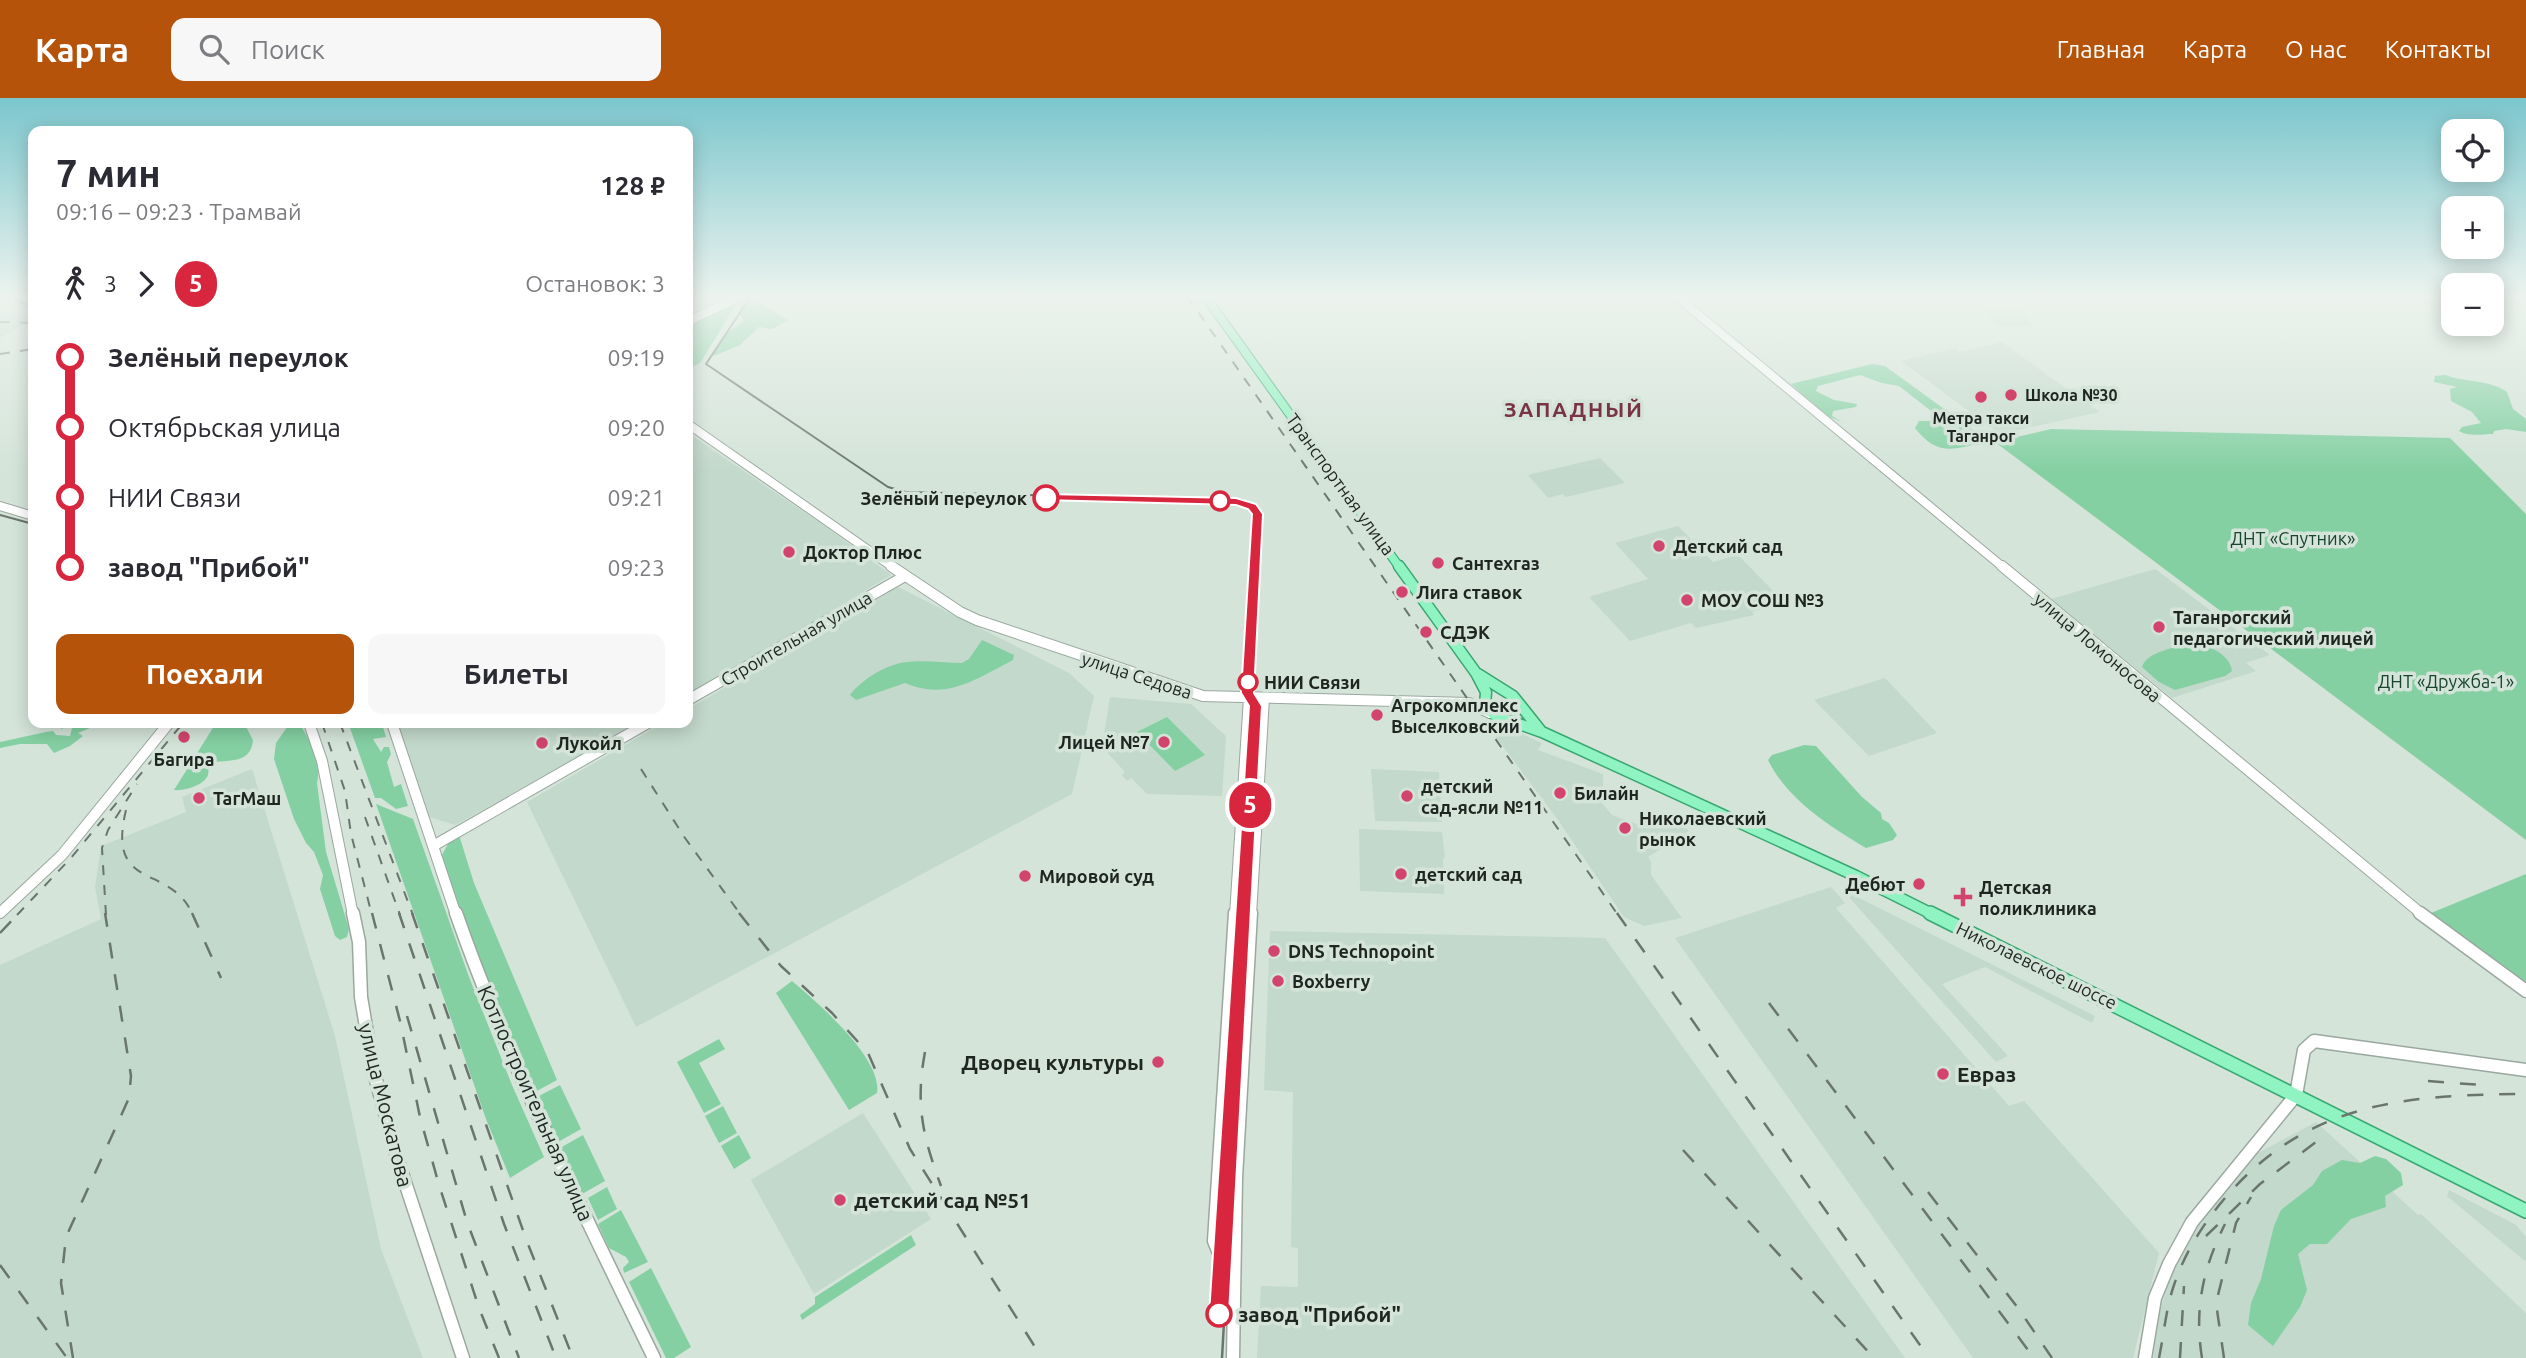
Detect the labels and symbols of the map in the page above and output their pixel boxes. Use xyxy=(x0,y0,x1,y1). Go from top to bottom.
place label: Школа №30 xyxy=(2025,386,2118,404)
marker: Школа №30 xyxy=(2003,387,2019,403)
marker: Метра такси Таганрог xyxy=(1973,389,1989,405)
district label: ЗАПАДНЫЙ xyxy=(1504,397,1644,421)
street label: Транспортная улица xyxy=(1283,409,1399,559)
place label: Метра такси Таганрог xyxy=(1933,409,2029,445)
marker: Зелёный переулок xyxy=(1033,485,1059,511)
place label: Зелёный переулок xyxy=(861,488,1028,508)
unlabelled marker xyxy=(1210,491,1230,511)
park label: ДНТ «Спутник» xyxy=(2231,528,2355,548)
place label: Детский сад xyxy=(1673,536,1783,556)
marker: Детский сад xyxy=(1651,538,1667,554)
place label: Доктор Плюс xyxy=(803,542,922,562)
marker: Доктор Плюс xyxy=(781,544,797,560)
place label: Сантехгаз xyxy=(1452,553,1540,573)
marker: Сантехгаз xyxy=(1430,555,1446,571)
place label: Лига ставок xyxy=(1416,582,1523,602)
marker: Лига ставок xyxy=(1394,584,1410,600)
street label: Строительная улица xyxy=(717,587,875,689)
street label: улица Ломоносова xyxy=(2031,588,2165,706)
place label: МОУ СОШ №3 xyxy=(1701,590,1824,610)
marker: МОУ СОШ №3 xyxy=(1679,592,1695,608)
place label: Таганрогский педагогический лицей xyxy=(2173,607,2374,648)
marker: Таганрогский педагогический лицей xyxy=(2151,619,2167,635)
place label: СДЭК xyxy=(1440,622,1490,642)
marker: СДЭК xyxy=(1418,624,1434,640)
street label: улица Седова xyxy=(1079,648,1195,702)
park label: ДНТ «Дружба-1» xyxy=(2378,671,2514,691)
marker: НИИ Связи xyxy=(1238,672,1258,692)
place label: НИИ Связи xyxy=(1264,672,1360,692)
place label: Агрокомплекс Выселковский xyxy=(1391,695,1520,736)
marker: Агрокомплекс Выселковский xyxy=(1369,707,1385,723)
marker: Багира xyxy=(176,729,192,745)
place label: Лицей №7 xyxy=(1058,732,1150,752)
place label: Лукойл xyxy=(556,733,622,753)
marker: Лицей №7 xyxy=(1156,734,1172,750)
marker: Лукойл xyxy=(534,735,550,751)
place label: Багира xyxy=(154,749,214,769)
place label: детский сад-ясли №11 xyxy=(1421,776,1543,817)
line badge: 5 xyxy=(1227,782,1273,828)
place label: Билайн xyxy=(1574,783,1639,803)
marker: Билайн xyxy=(1552,785,1568,801)
place label: ТагМаш xyxy=(213,788,281,808)
marker: детский сад-ясли №11 xyxy=(1399,788,1415,804)
marker: ТагМаш xyxy=(191,790,207,806)
place label: Николаевский рынок xyxy=(1639,808,1766,849)
marker: Николаевский рынок xyxy=(1617,820,1633,836)
place label: детский сад xyxy=(1415,864,1522,884)
place label: Мировой суд xyxy=(1039,866,1154,886)
marker: детский сад xyxy=(1393,866,1409,882)
marker: Мировой суд xyxy=(1017,868,1033,884)
place label: Дебют xyxy=(1845,874,1905,894)
marker: Дебют xyxy=(1911,876,1927,892)
place label: Детская поликлиника xyxy=(1979,877,2097,918)
marker: Детская поликлиника xyxy=(1953,887,1973,907)
street label: Николаевское шоссе xyxy=(1954,917,2120,1013)
place label: DNS Technopoint xyxy=(1288,941,1435,961)
marker: DNS Technopoint xyxy=(1266,943,1282,959)
place label: Boxberry xyxy=(1292,971,1371,991)
marker: Boxberry xyxy=(1270,973,1286,989)
street label: Котлостроительная улица xyxy=(473,982,599,1224)
street label: улица Москатова xyxy=(354,1021,418,1189)
place label: Дворец культуры xyxy=(961,1050,1144,1074)
marker: Дворец культуры xyxy=(1150,1054,1166,1070)
place label: Евраз xyxy=(1957,1062,2016,1086)
marker: Евраз xyxy=(1935,1066,1951,1082)
place label: детский сад №51 xyxy=(854,1188,1031,1212)
marker: детский сад №51 xyxy=(832,1192,848,1208)
marker: завод "Прибой" xyxy=(1206,1301,1232,1327)
place label: завод "Прибой" xyxy=(1238,1302,1401,1326)

